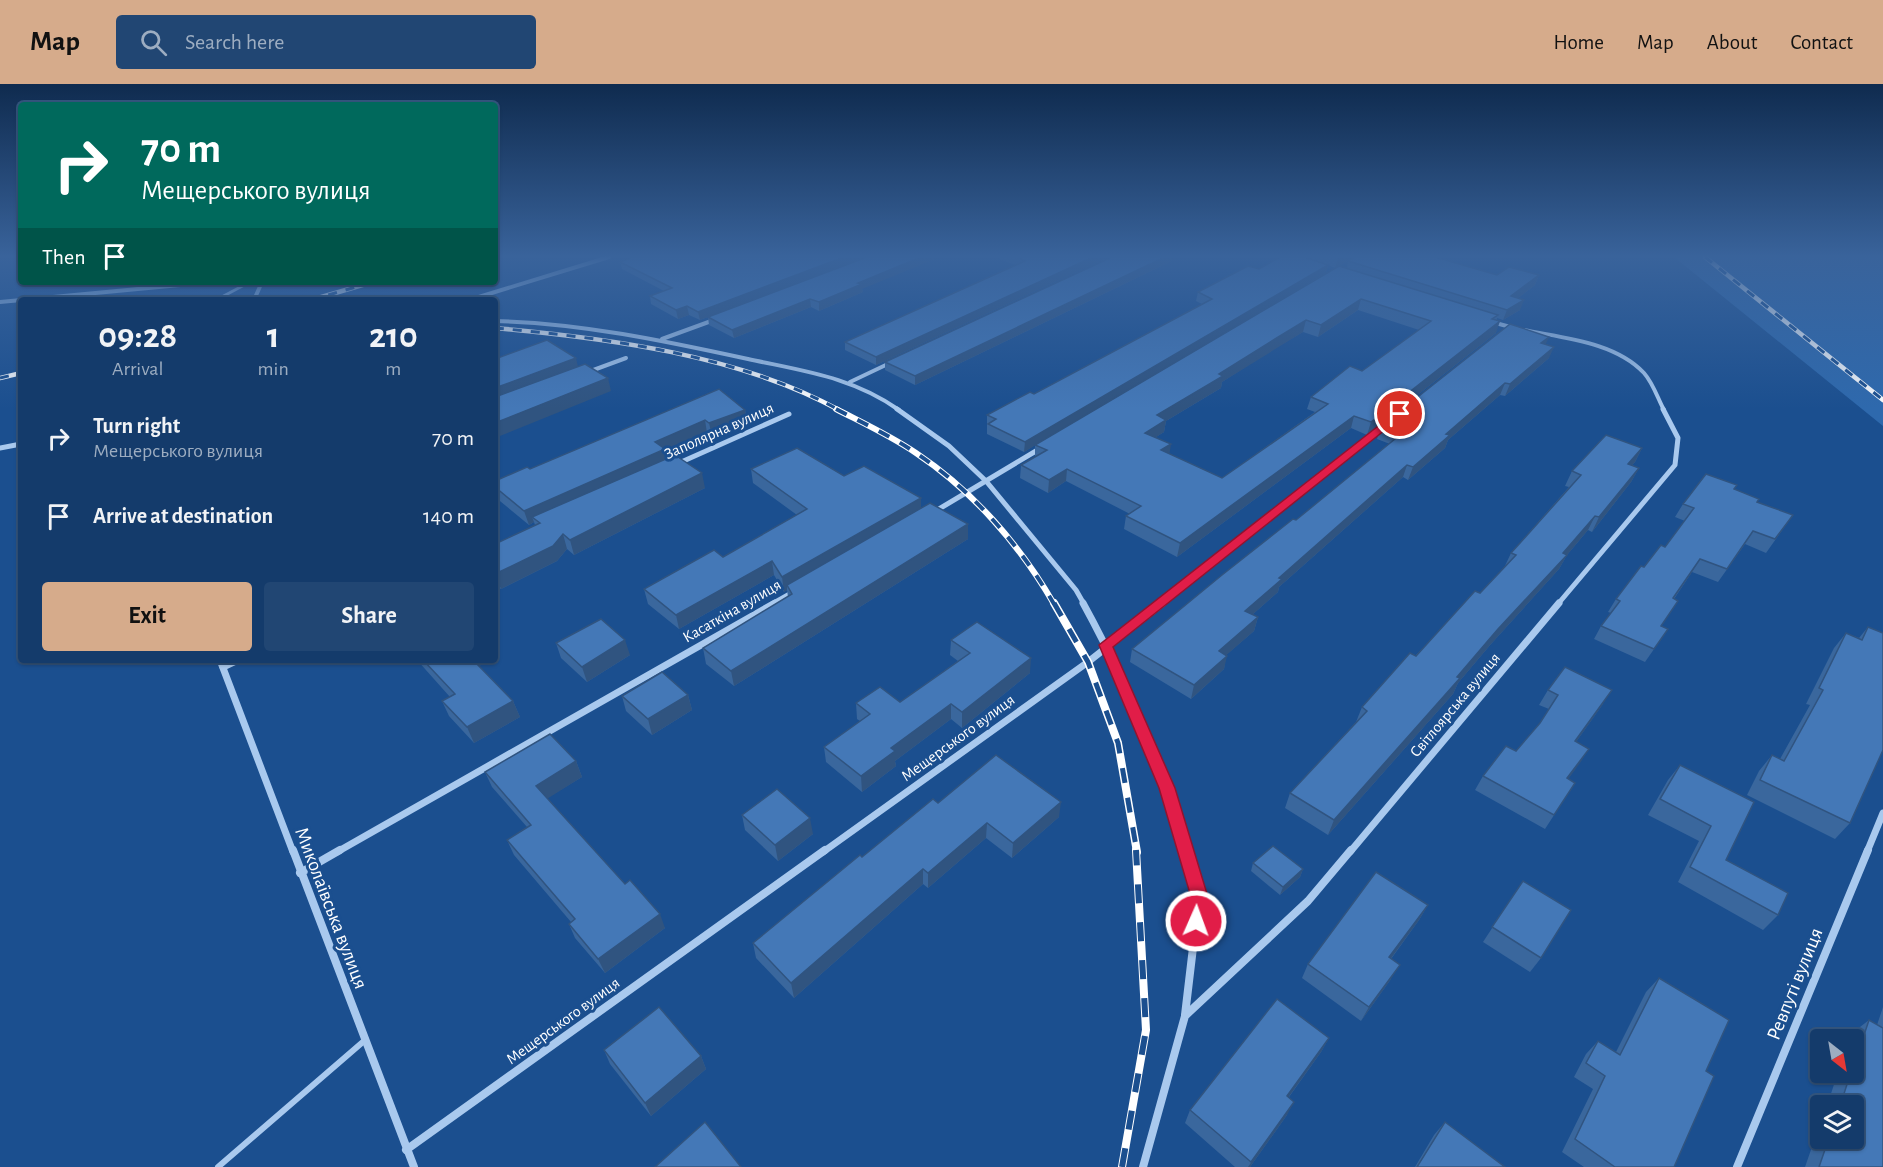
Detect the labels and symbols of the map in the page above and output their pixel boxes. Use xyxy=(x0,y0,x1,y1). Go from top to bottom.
pin xyxy=(1374,388,1425,439)
street label: Заполярна вулиця xyxy=(662,400,777,463)
street label: Касаткіна вулиця xyxy=(680,576,784,646)
street label: Світлоярська вулиця xyxy=(1407,650,1504,761)
street label: Мещерського вулиця xyxy=(898,692,1018,785)
street label: Миколаївська вулиця xyxy=(291,824,371,992)
position arrow xyxy=(1164,889,1228,953)
street label: Ревпуті вулиця xyxy=(1763,925,1827,1043)
street label: Мещерського вулиця xyxy=(503,975,623,1068)
north arrow xyxy=(1810,1029,1864,1083)

